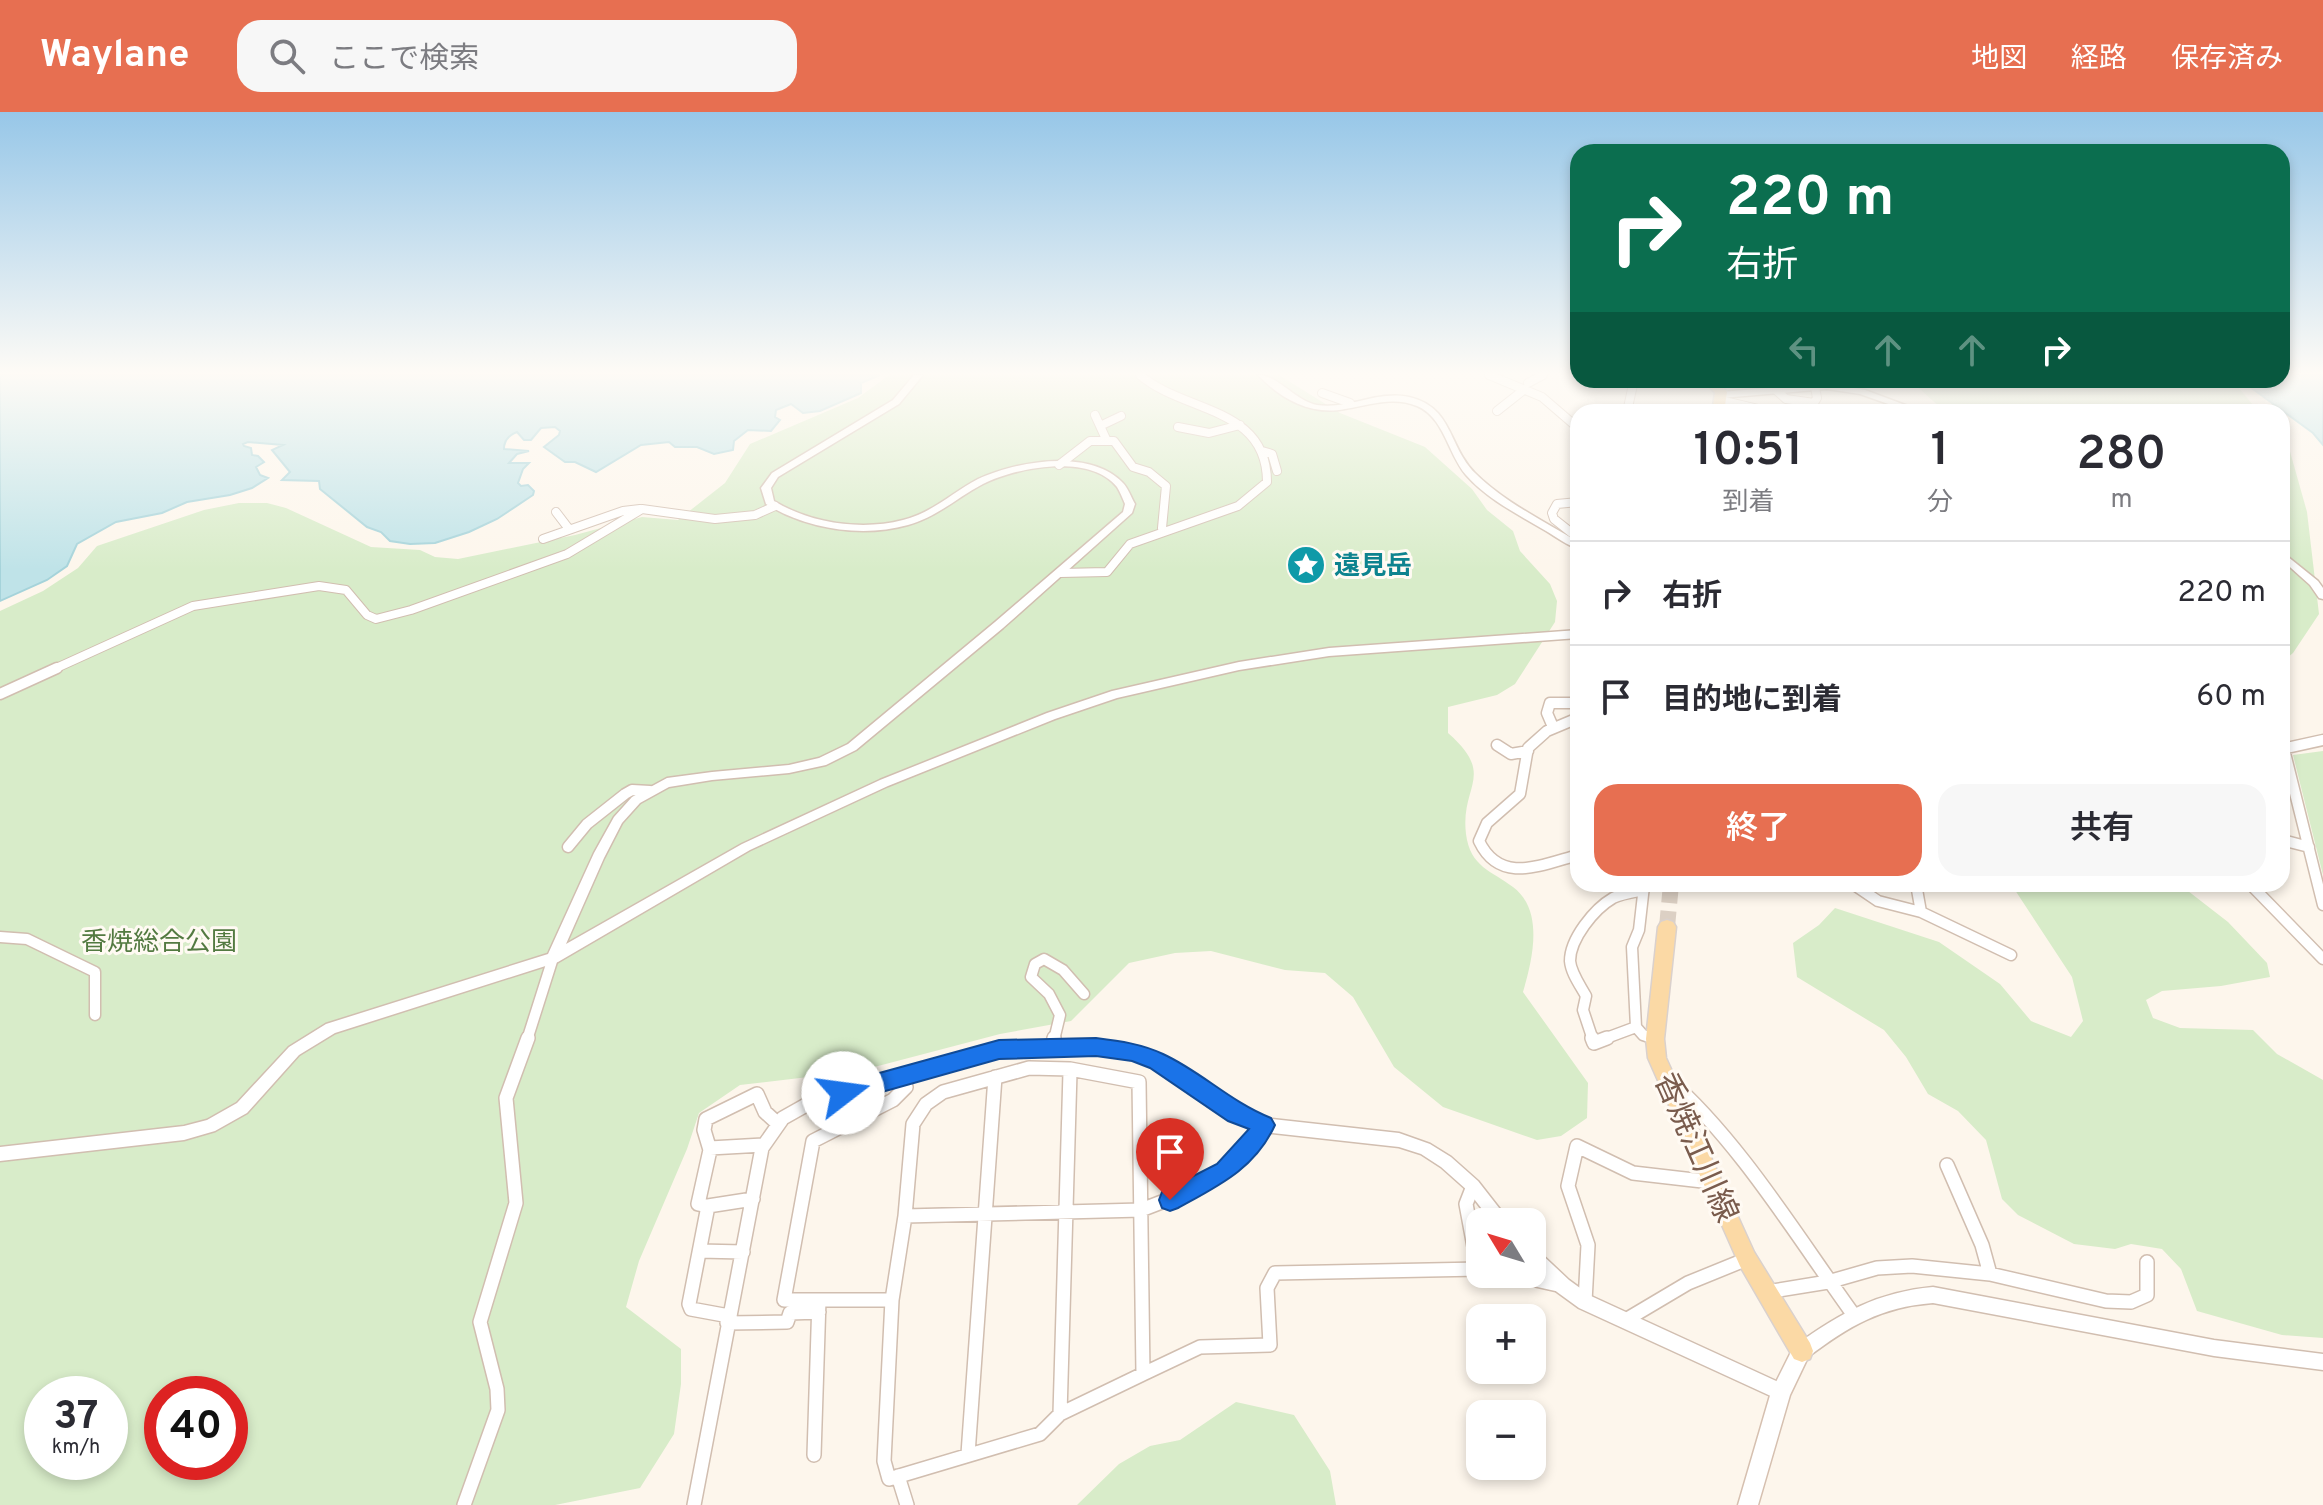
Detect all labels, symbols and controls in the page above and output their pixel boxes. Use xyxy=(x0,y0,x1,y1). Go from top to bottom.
search box xyxy=(237,20,797,92)
text: Waylane xyxy=(40,32,189,81)
icon: search xyxy=(265,34,309,78)
text: ここで検索 xyxy=(329,42,479,79)
text: 地図 xyxy=(1971,42,2027,78)
text: 経路 xyxy=(2071,42,2127,78)
text: 保存済み xyxy=(2171,42,2283,78)
text: 220 m xyxy=(1726,165,1894,235)
icon: right xyxy=(1594,176,1698,280)
text: 右折 xyxy=(1726,244,1798,290)
icon: left xyxy=(1782,328,1826,372)
icon: ahead xyxy=(1866,328,1910,372)
icon: ahead xyxy=(1950,328,1994,372)
icon: right xyxy=(2034,328,2078,372)
text: 10:51 xyxy=(1694,422,1803,482)
text: 1 xyxy=(1930,422,1949,482)
text: 280 xyxy=(2076,426,2166,486)
text: m xyxy=(2110,484,2132,517)
text: 到着 xyxy=(1722,487,1774,520)
text: 分 xyxy=(1927,487,1953,520)
place icon: 遠見岳 xyxy=(1285,544,1327,586)
place label: 遠見岳 xyxy=(1334,551,1412,584)
icon: right xyxy=(1594,571,1638,615)
text: 220 m xyxy=(2178,575,2266,612)
text: 右折 xyxy=(1662,579,1722,616)
icon: arrive xyxy=(1594,675,1638,719)
text: 60 m xyxy=(2196,679,2266,716)
text: 目的地に到着 xyxy=(1662,683,1842,720)
button: 終了 xyxy=(1594,784,1922,876)
button: 共有 xyxy=(1938,784,2266,876)
park label: 香焼総合公園 xyxy=(81,927,237,960)
position arrow xyxy=(801,1051,885,1135)
street label: 香焼江川線 xyxy=(1643,1067,1745,1229)
pin xyxy=(1136,1118,1204,1200)
icon: arrive xyxy=(1148,1130,1192,1174)
north arrow xyxy=(1466,1208,1546,1288)
map controls xyxy=(1466,1208,1546,1480)
button: + xyxy=(1466,1304,1546,1384)
speed limit sign: 40 xyxy=(144,1376,248,1480)
text: 37 xyxy=(54,1393,98,1443)
button: − xyxy=(1466,1400,1546,1480)
text: km/h xyxy=(52,1435,100,1461)

